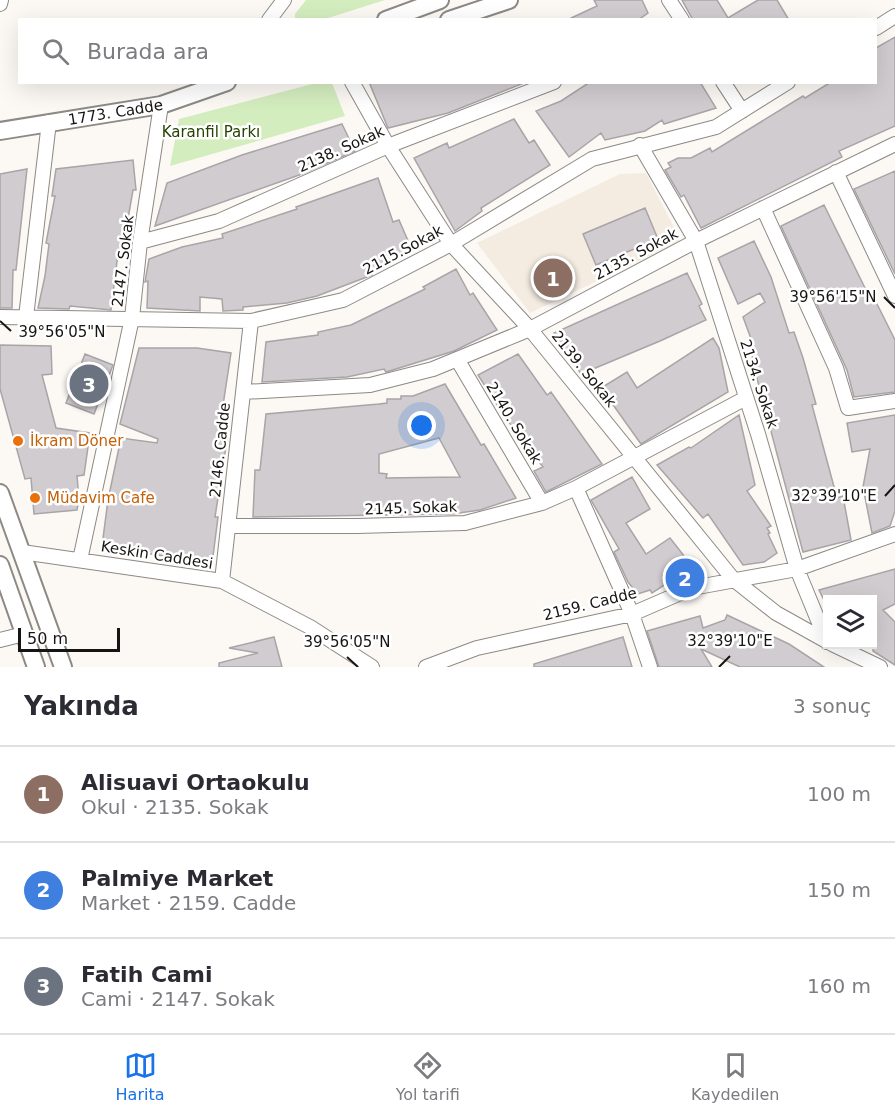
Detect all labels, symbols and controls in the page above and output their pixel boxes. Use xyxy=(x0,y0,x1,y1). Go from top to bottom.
search box xyxy=(18,18,877,84)
icon: search xyxy=(39,35,72,68)
text: Burada ara xyxy=(87,39,209,64)
street label: 1773. Cadde xyxy=(67,96,164,129)
street label: 2138. Sokak xyxy=(295,122,387,176)
park label: Karanfil Parkı xyxy=(162,123,260,141)
street label: 2147. Sokak xyxy=(108,214,138,308)
street label: 2115.Sokak xyxy=(360,221,446,279)
street label: 2135. Sokak xyxy=(591,224,681,284)
pin: 1 xyxy=(534,256,572,300)
text: 39°56'15"N xyxy=(789,288,877,306)
text: 39°56'05"N xyxy=(18,323,106,341)
street label: 2139. Sokak xyxy=(548,327,620,411)
street label: 2134. Sokak xyxy=(736,337,782,431)
pin: 3 xyxy=(70,362,109,406)
street label: 2140. Sokak xyxy=(482,379,546,468)
street label: 2146. Cadde xyxy=(206,401,234,499)
your location xyxy=(407,411,436,440)
place label: İkram Döner xyxy=(30,431,124,450)
marker: İkram Döner xyxy=(11,434,25,448)
text: 32°39'10"E xyxy=(791,487,877,505)
place label: Müdavim Cafe xyxy=(47,489,155,507)
marker: Müdavim Cafe xyxy=(28,491,42,505)
street label: 2145. Sokak xyxy=(364,497,458,519)
street label: Keskin Caddesi xyxy=(100,537,214,573)
pin: 2 xyxy=(666,556,704,600)
street label: 2159. Cadde xyxy=(541,584,639,624)
map controls xyxy=(823,595,877,649)
button: layers xyxy=(823,595,877,649)
scale bar xyxy=(18,625,120,652)
text: 50 m xyxy=(27,629,68,648)
text: 32°39'10"E xyxy=(687,632,773,650)
text: 39°56'05"N xyxy=(303,633,391,651)
text: Yakında xyxy=(24,691,139,721)
text: 3 sonuç xyxy=(793,694,871,718)
text: Alisuavi Ortaokulu xyxy=(81,770,310,795)
text: 1 xyxy=(37,782,50,806)
text: 100 m xyxy=(807,782,871,806)
text: Okul · 2135. Sokak xyxy=(81,795,269,819)
text: Palmiye Market xyxy=(81,866,273,891)
text: 2 xyxy=(37,878,50,902)
text: 150 m xyxy=(807,878,871,902)
text: Market · 2159. Cadde xyxy=(81,891,296,915)
text: Fatih Cami xyxy=(81,962,212,987)
text: 3 xyxy=(37,974,50,998)
text: 160 m xyxy=(807,974,871,998)
text: Cami · 2147. Sokak xyxy=(81,987,275,1011)
tab: Harita xyxy=(116,1049,165,1104)
tab: Yol tarifi xyxy=(396,1049,460,1104)
tab: Kaydedilen xyxy=(691,1049,779,1104)

